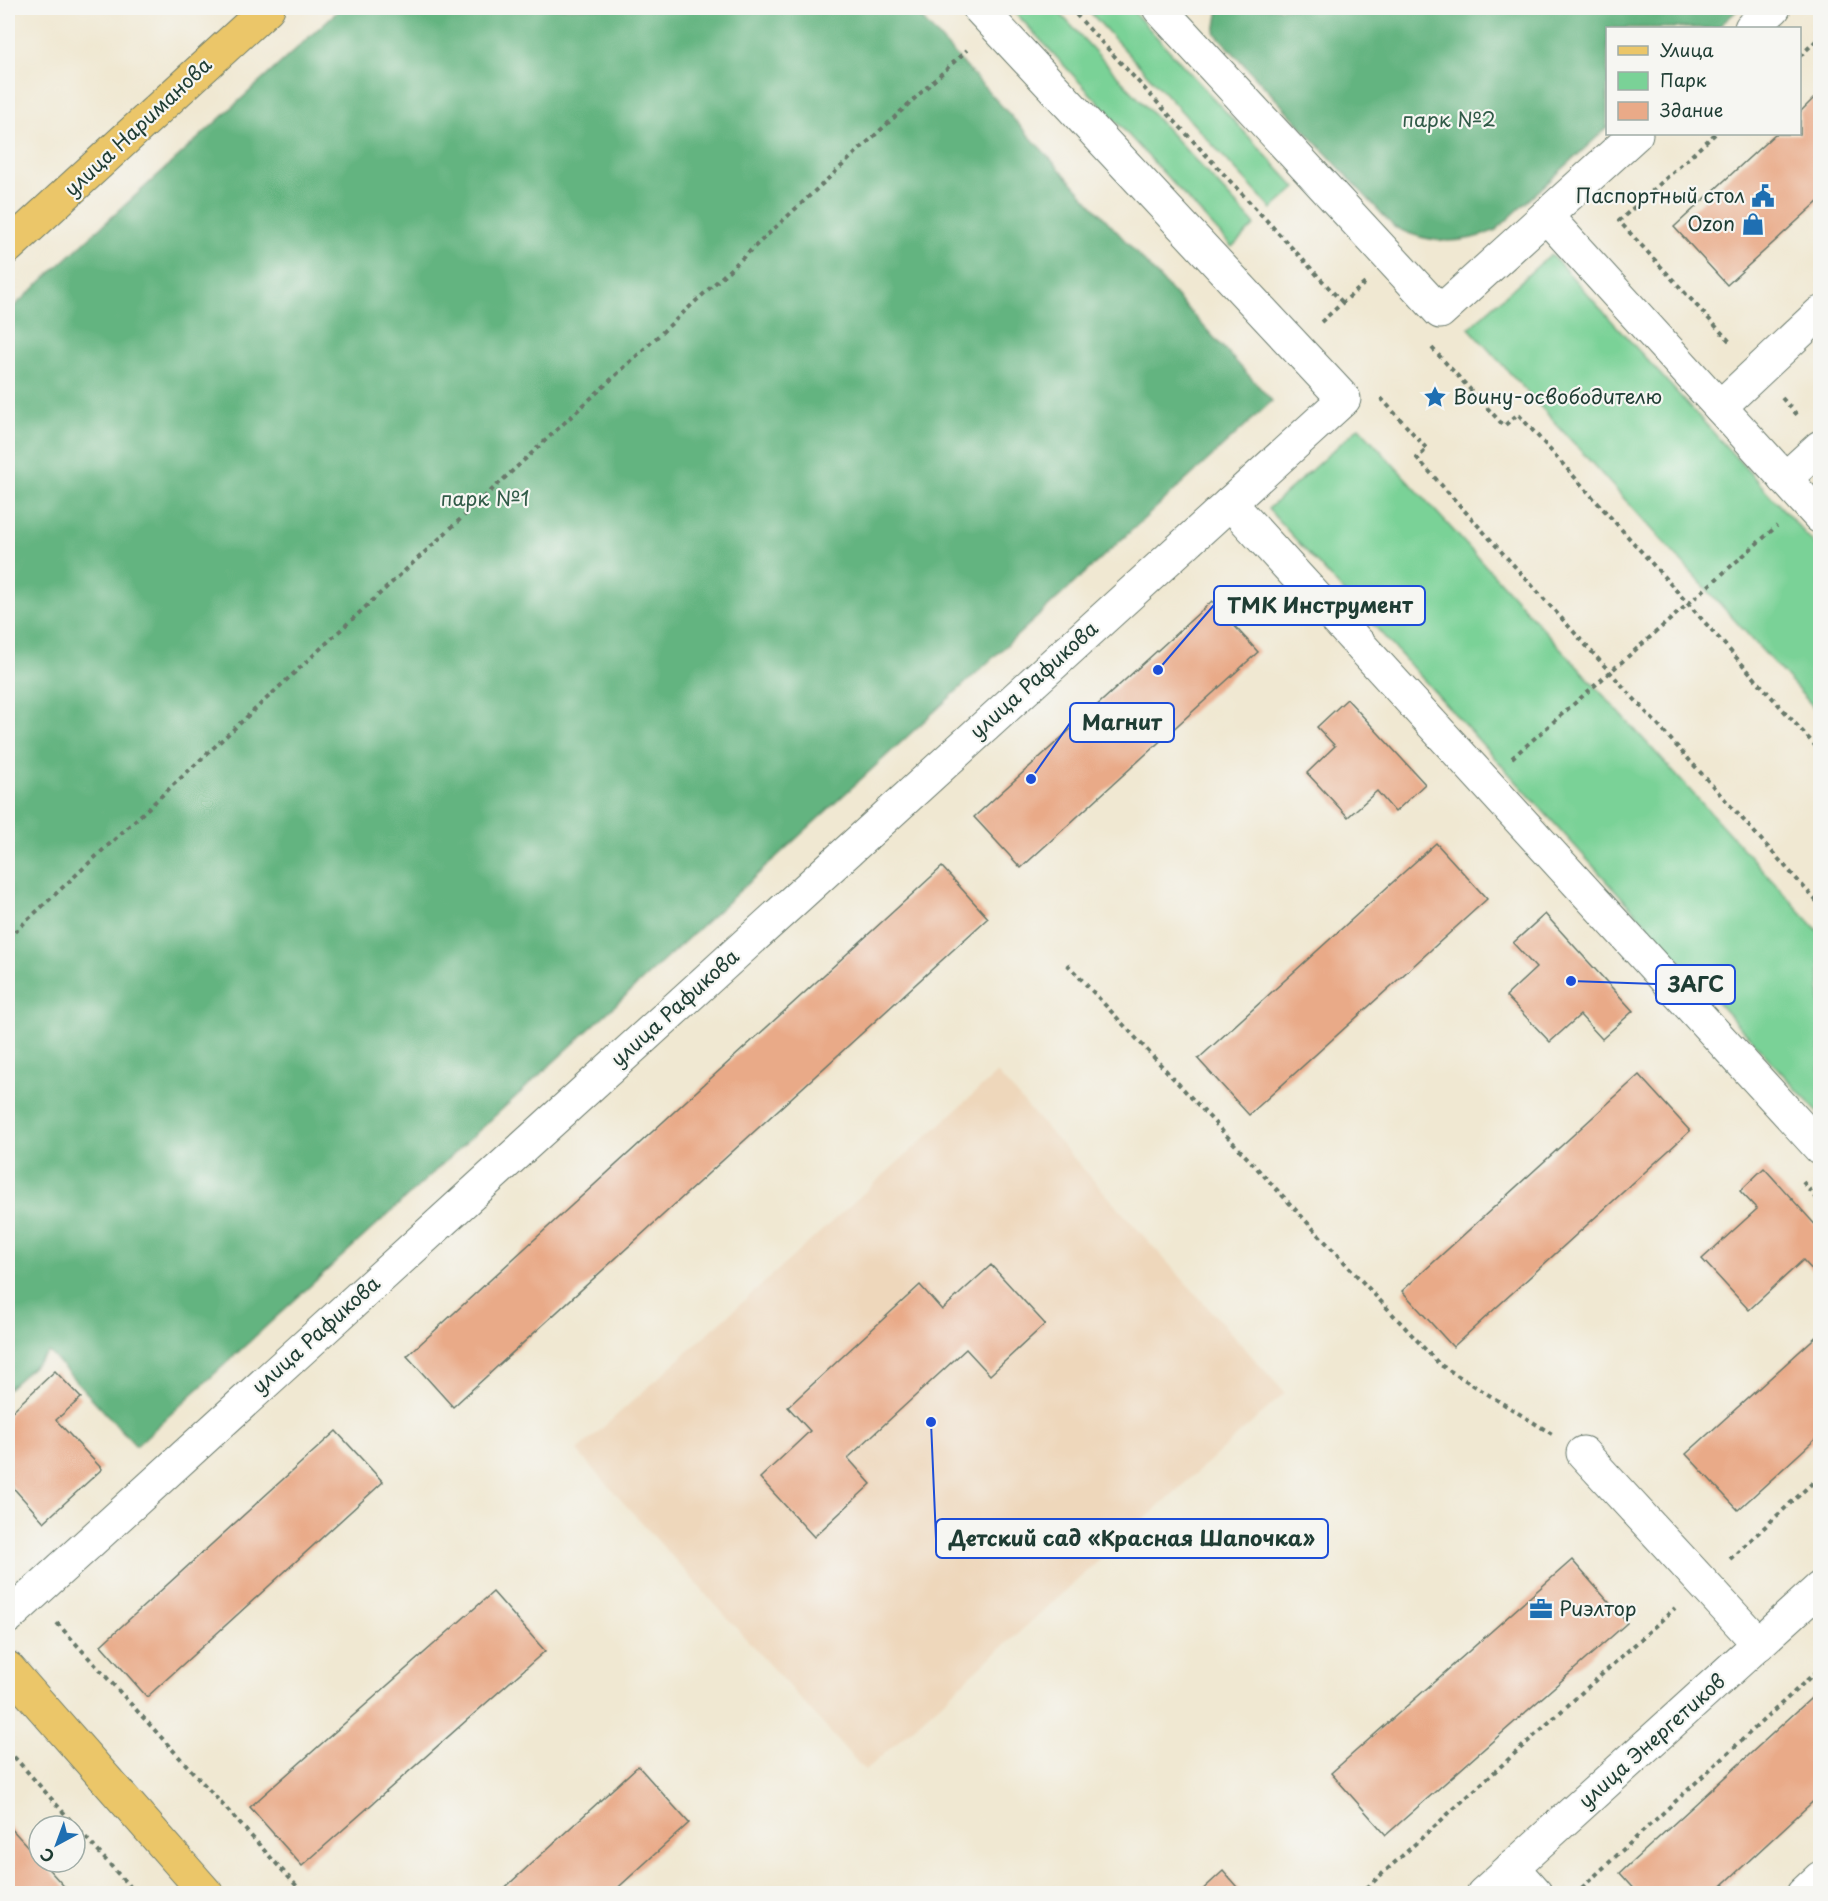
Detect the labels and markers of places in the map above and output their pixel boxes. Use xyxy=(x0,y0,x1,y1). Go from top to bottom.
place label: Паспортный стол xyxy=(1576,180,1745,210)
public building icon: Паспортный стол xyxy=(1750,183,1776,209)
place label: Ozon xyxy=(1687,208,1735,238)
shop icon: Ozon xyxy=(1740,211,1766,237)
place label: Воину-освободителю xyxy=(1453,381,1662,411)
place icon: Воину-освободителю xyxy=(1422,384,1448,410)
callout: ТМК Инструмент xyxy=(1214,586,1425,625)
callout: Магнит xyxy=(1070,703,1174,742)
callout: ЗАГС xyxy=(1656,965,1735,1004)
callout: Детский сад «Красная Шапочка» xyxy=(936,1519,1328,1558)
place label: Риэлтор xyxy=(1559,1593,1637,1623)
office icon: Риэлтор xyxy=(1528,1596,1554,1622)

